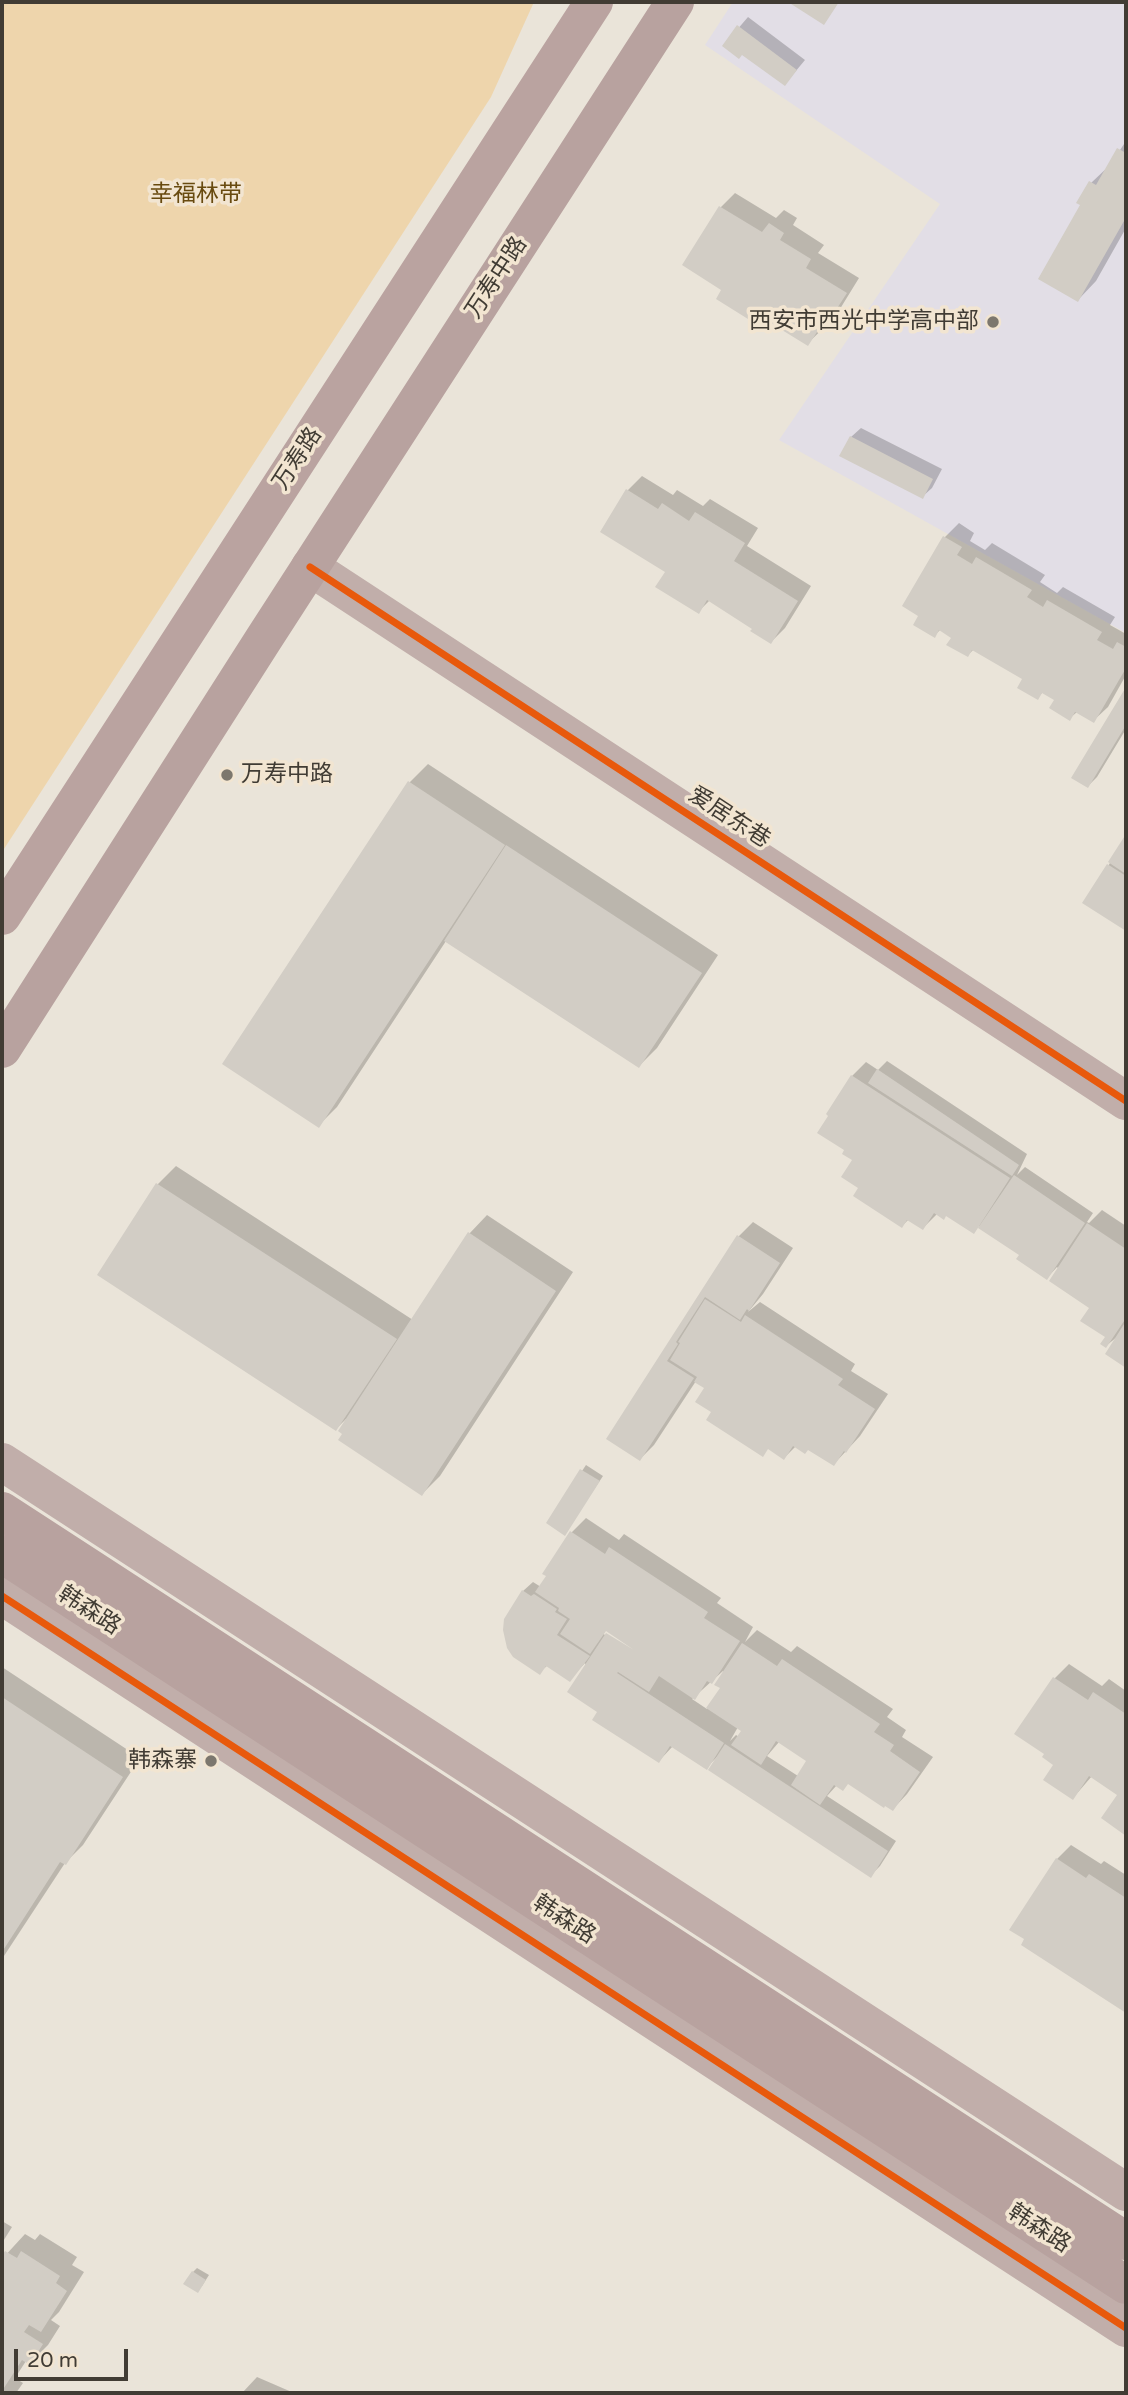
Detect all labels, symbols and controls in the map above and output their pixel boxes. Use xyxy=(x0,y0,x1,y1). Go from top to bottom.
park label: 幸福林带 xyxy=(150,181,242,209)
street label: 万寿中路 xyxy=(460,232,534,324)
place label: 西安市西光中学高中部 xyxy=(749,308,979,336)
marker: 西安市西光中学高中部 xyxy=(985,314,1001,330)
street label: 万寿路 xyxy=(268,423,328,495)
place label: 万寿中路 xyxy=(241,761,333,789)
marker: 万寿中路 xyxy=(219,767,235,783)
street label: 爱居东巷 xyxy=(683,781,775,855)
street label: 韩森路 xyxy=(53,1581,125,1641)
place label: 韩森寨 xyxy=(128,1747,197,1775)
marker: 韩森寨 xyxy=(203,1753,219,1769)
street label: 韩森路 xyxy=(528,1890,600,1950)
street label: 韩森路 xyxy=(1003,2199,1075,2259)
scale bar xyxy=(18,2336,131,2380)
text: 20 m xyxy=(27,2348,78,2373)

